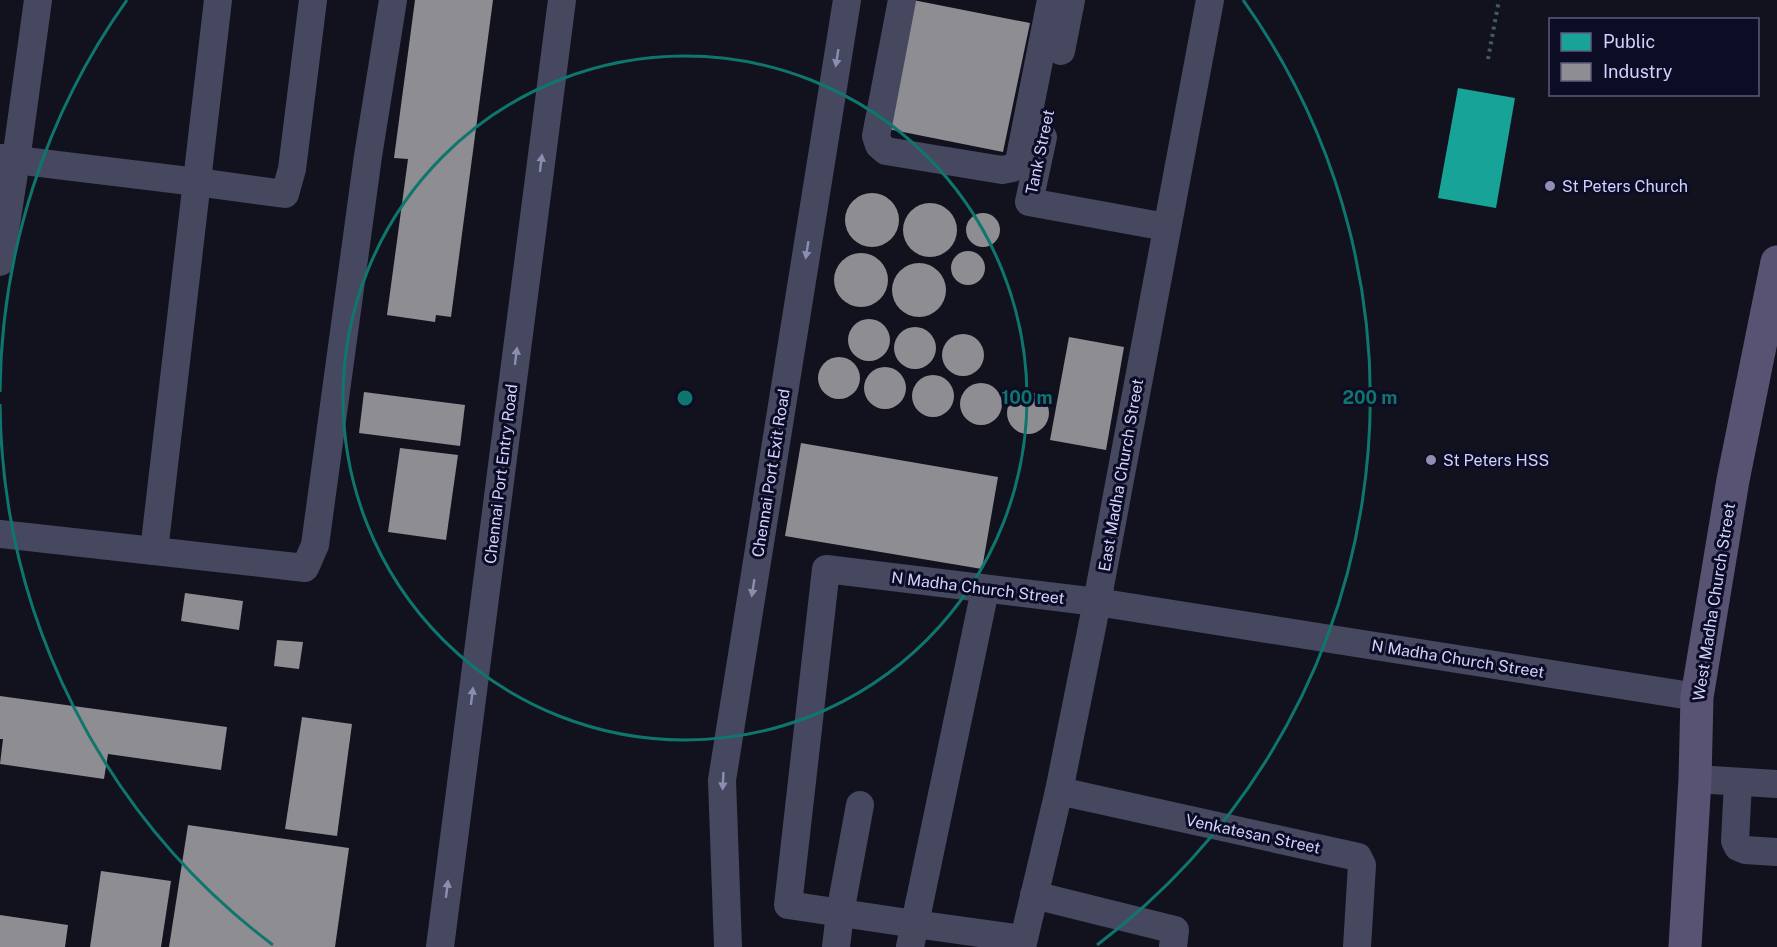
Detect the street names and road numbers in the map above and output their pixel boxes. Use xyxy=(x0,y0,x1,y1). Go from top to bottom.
street label: Tank Street xyxy=(1022,108,1058,196)
street label: East Madha Church Street xyxy=(1095,377,1147,573)
street label: Chennai Port Entry Road xyxy=(481,383,521,565)
street label: Chennai Port Exit Road xyxy=(748,387,794,559)
street label: West Madha Church Street xyxy=(1689,502,1739,702)
street label: N Madha Church Street xyxy=(890,568,1066,608)
street label: N Madha Church Street xyxy=(1370,636,1546,682)
street label: Venkatesan Street xyxy=(1184,810,1322,858)

